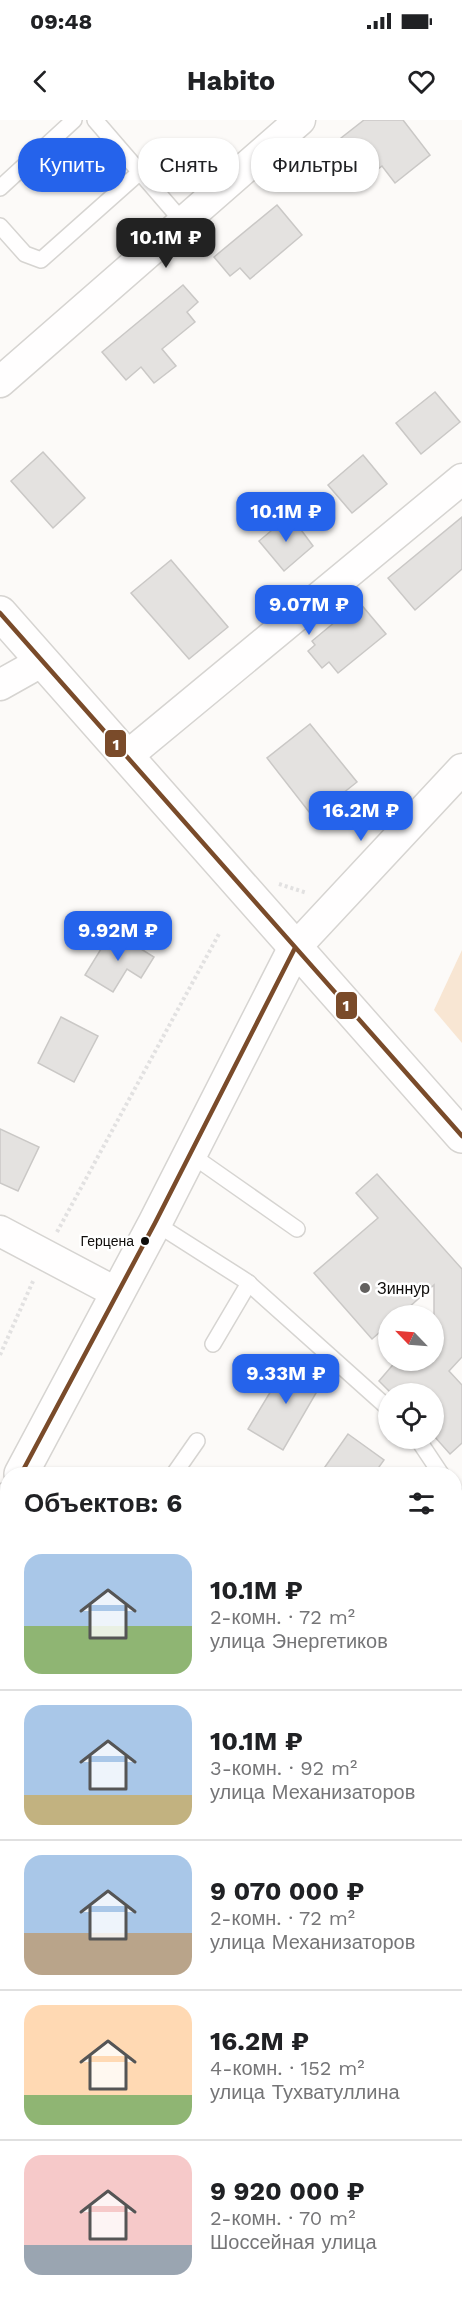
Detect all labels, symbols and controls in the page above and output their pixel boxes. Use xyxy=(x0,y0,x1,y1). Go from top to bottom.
text: 09:48 xyxy=(30,9,92,34)
icon: back xyxy=(24,65,57,98)
text: Habito xyxy=(187,65,275,97)
icon: heart xyxy=(405,65,438,98)
chip: Купить xyxy=(18,138,126,192)
chip: Снять xyxy=(138,138,239,192)
chip: Фильтры xyxy=(251,138,379,192)
pin: 10.1M ₽ xyxy=(111,218,221,269)
text: 10.1M ₽ xyxy=(130,225,202,249)
pin: 10.1M ₽ xyxy=(231,492,341,543)
text: 10.1M ₽ xyxy=(250,499,322,523)
pin: 9.07M ₽ xyxy=(254,585,364,636)
text: 9.07M ₽ xyxy=(269,592,349,616)
line badge: 1 xyxy=(104,729,127,758)
text: 1 xyxy=(113,735,119,754)
pin: 16.2M ₽ xyxy=(306,791,416,842)
text: 16.2M ₽ xyxy=(323,798,399,822)
pin: 9.92M ₽ xyxy=(63,911,173,962)
text: 9.92M ₽ xyxy=(78,918,158,942)
line badge: 1 xyxy=(335,991,358,1020)
text: 1 xyxy=(343,996,349,1015)
place label: Герцена xyxy=(81,1233,134,1249)
marker: Герцена xyxy=(139,1235,151,1247)
place label: Зиннур xyxy=(377,1279,430,1298)
marker: Зиннур xyxy=(358,1281,372,1295)
north arrow xyxy=(378,1305,444,1371)
map controls xyxy=(378,1305,444,1449)
pin: 9.33M ₽ xyxy=(231,1354,341,1405)
text: 9.33M ₽ xyxy=(246,1361,326,1385)
button: locate xyxy=(378,1383,444,1449)
icon: filters xyxy=(405,1487,438,1520)
text: Объектов: 6 xyxy=(24,1488,182,1518)
text: 10.1M ₽ xyxy=(210,1575,303,1605)
icon: home xyxy=(72,1578,144,1650)
text: 2-комн. · 72 m² xyxy=(210,1605,355,1629)
text: улица Энергетиков xyxy=(210,1629,388,1653)
text: 10.1M ₽ xyxy=(210,1726,303,1756)
icon: home xyxy=(72,1729,144,1801)
text: 3-комн. · 92 m² xyxy=(210,1756,357,1780)
text: улица Механизаторов xyxy=(210,1780,415,1804)
text: 9 070 000 ₽ xyxy=(210,1876,364,1906)
icon: home xyxy=(72,1879,144,1951)
text: 2-комн. · 72 m² xyxy=(210,1906,355,1930)
text: улица Механизаторов xyxy=(210,1930,415,1954)
text: 16.2M ₽ xyxy=(210,2026,309,2056)
icon: home xyxy=(72,2029,144,2101)
text: 4-комн. · 152 m² xyxy=(210,2056,365,2080)
text: улица Тухватуллина xyxy=(210,2080,400,2104)
text: 9 920 000 ₽ xyxy=(210,2176,365,2206)
icon: home xyxy=(72,2179,144,2251)
text: 2-комн. · 70 m² xyxy=(210,2206,355,2230)
text: Шоссейная улица xyxy=(210,2230,377,2254)

